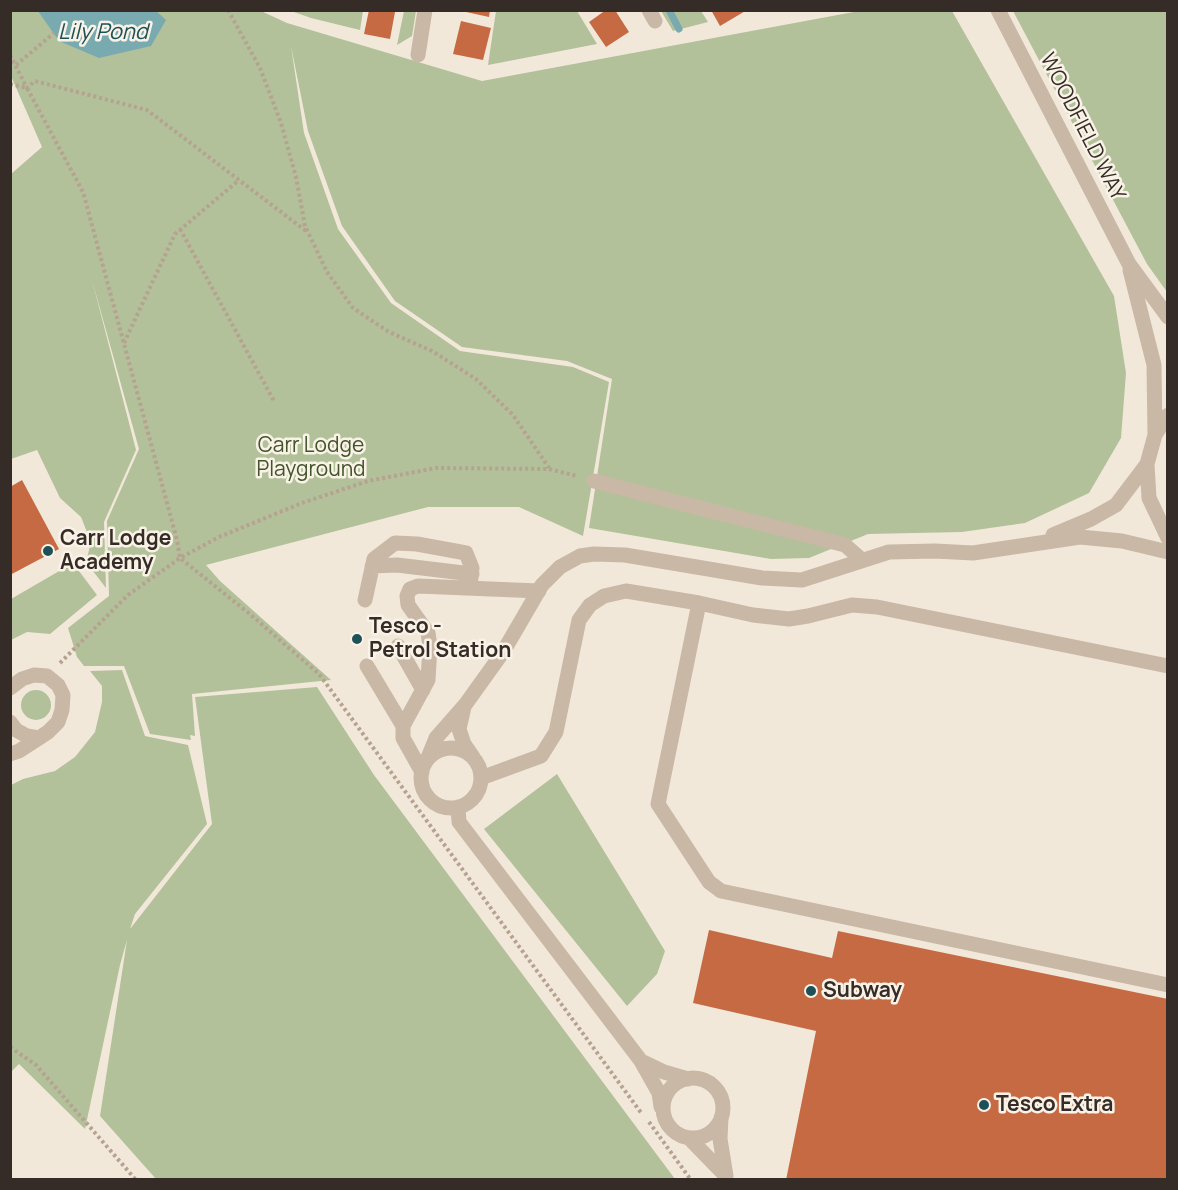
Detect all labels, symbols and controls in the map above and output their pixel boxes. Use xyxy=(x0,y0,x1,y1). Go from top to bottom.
water label: Lily Pond xyxy=(58,20,148,46)
street label: WOODFIELD WAY xyxy=(1034,49,1130,205)
park label: Carr Lodge Playground xyxy=(257,433,365,483)
place label: Carr Lodge Academy xyxy=(60,526,171,576)
marker: Carr Lodge Academy xyxy=(41,544,55,558)
place label: Tesco - Petrol Station xyxy=(369,614,511,664)
marker: Tesco - Petrol Station xyxy=(350,632,364,646)
place label: Subway xyxy=(823,978,902,1004)
marker: Subway xyxy=(804,984,818,998)
place label: Tesco Extra xyxy=(996,1092,1113,1118)
marker: Tesco Extra xyxy=(977,1098,991,1112)

